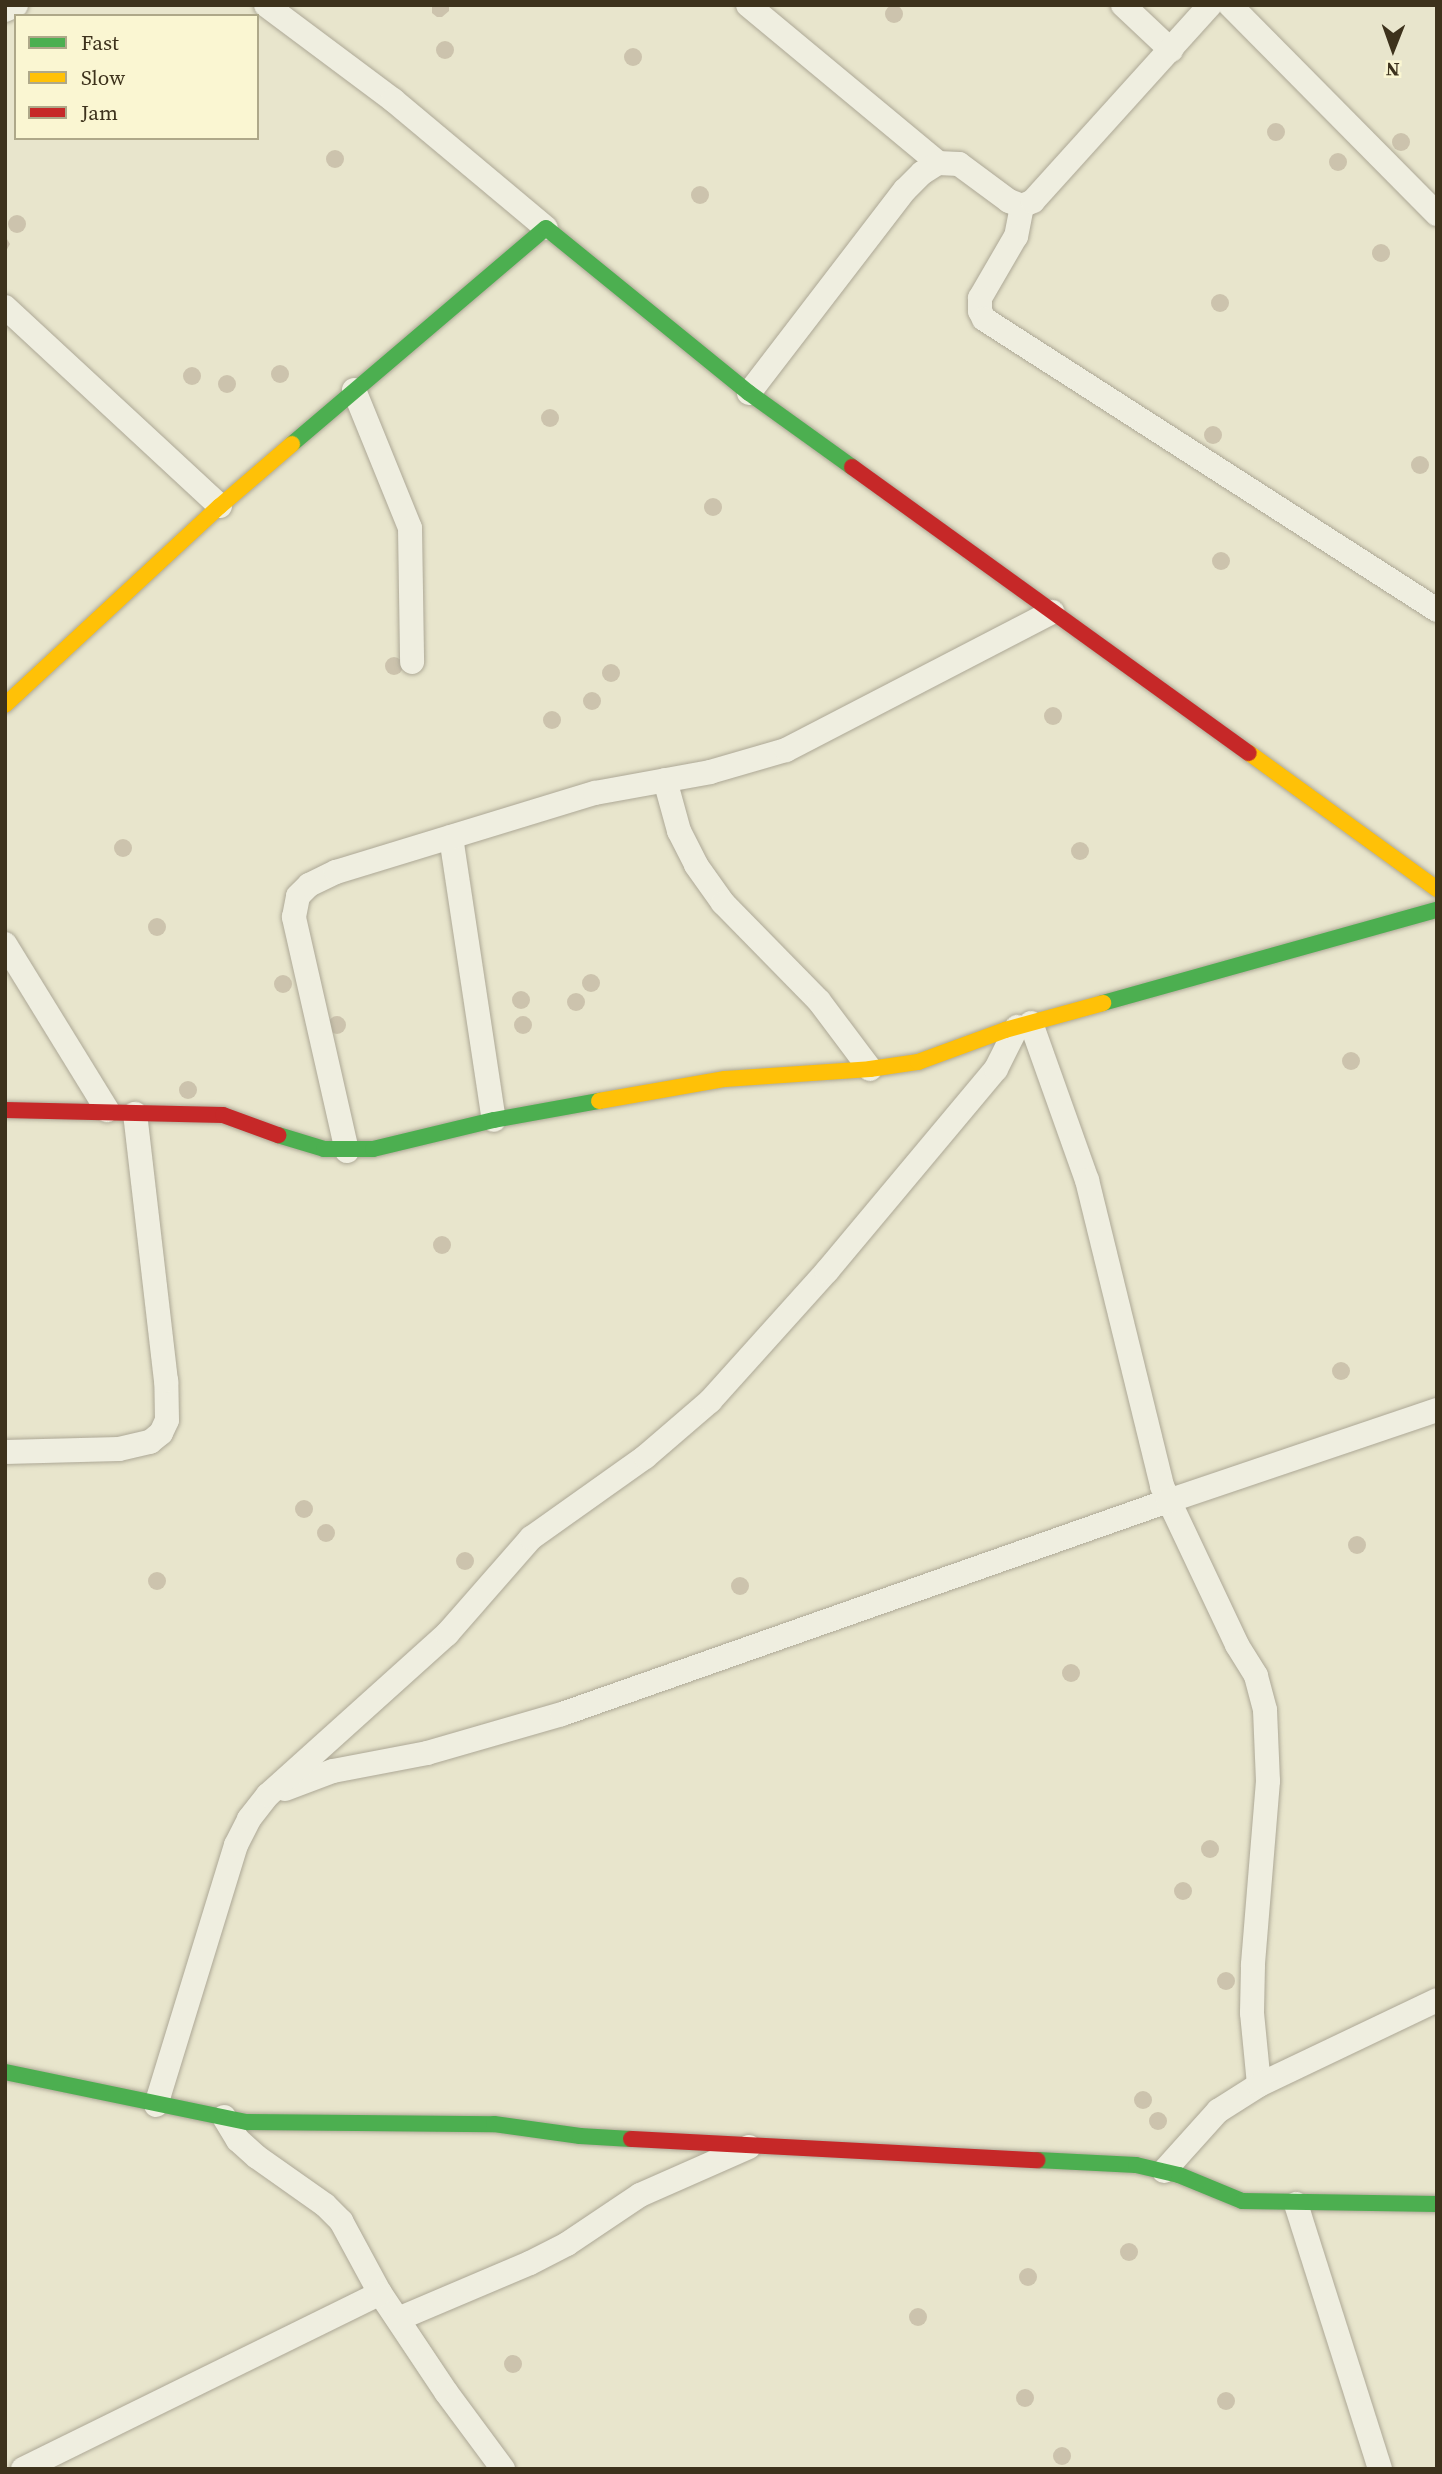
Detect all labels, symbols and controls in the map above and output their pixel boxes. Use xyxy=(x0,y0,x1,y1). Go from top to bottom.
legend xyxy=(14,14,259,140)
north arrow xyxy=(1358,14,1428,84)
text: Fast xyxy=(81,28,119,57)
text: N xyxy=(1385,57,1400,83)
text: Slow xyxy=(81,63,125,92)
text: Jam xyxy=(81,98,118,127)

